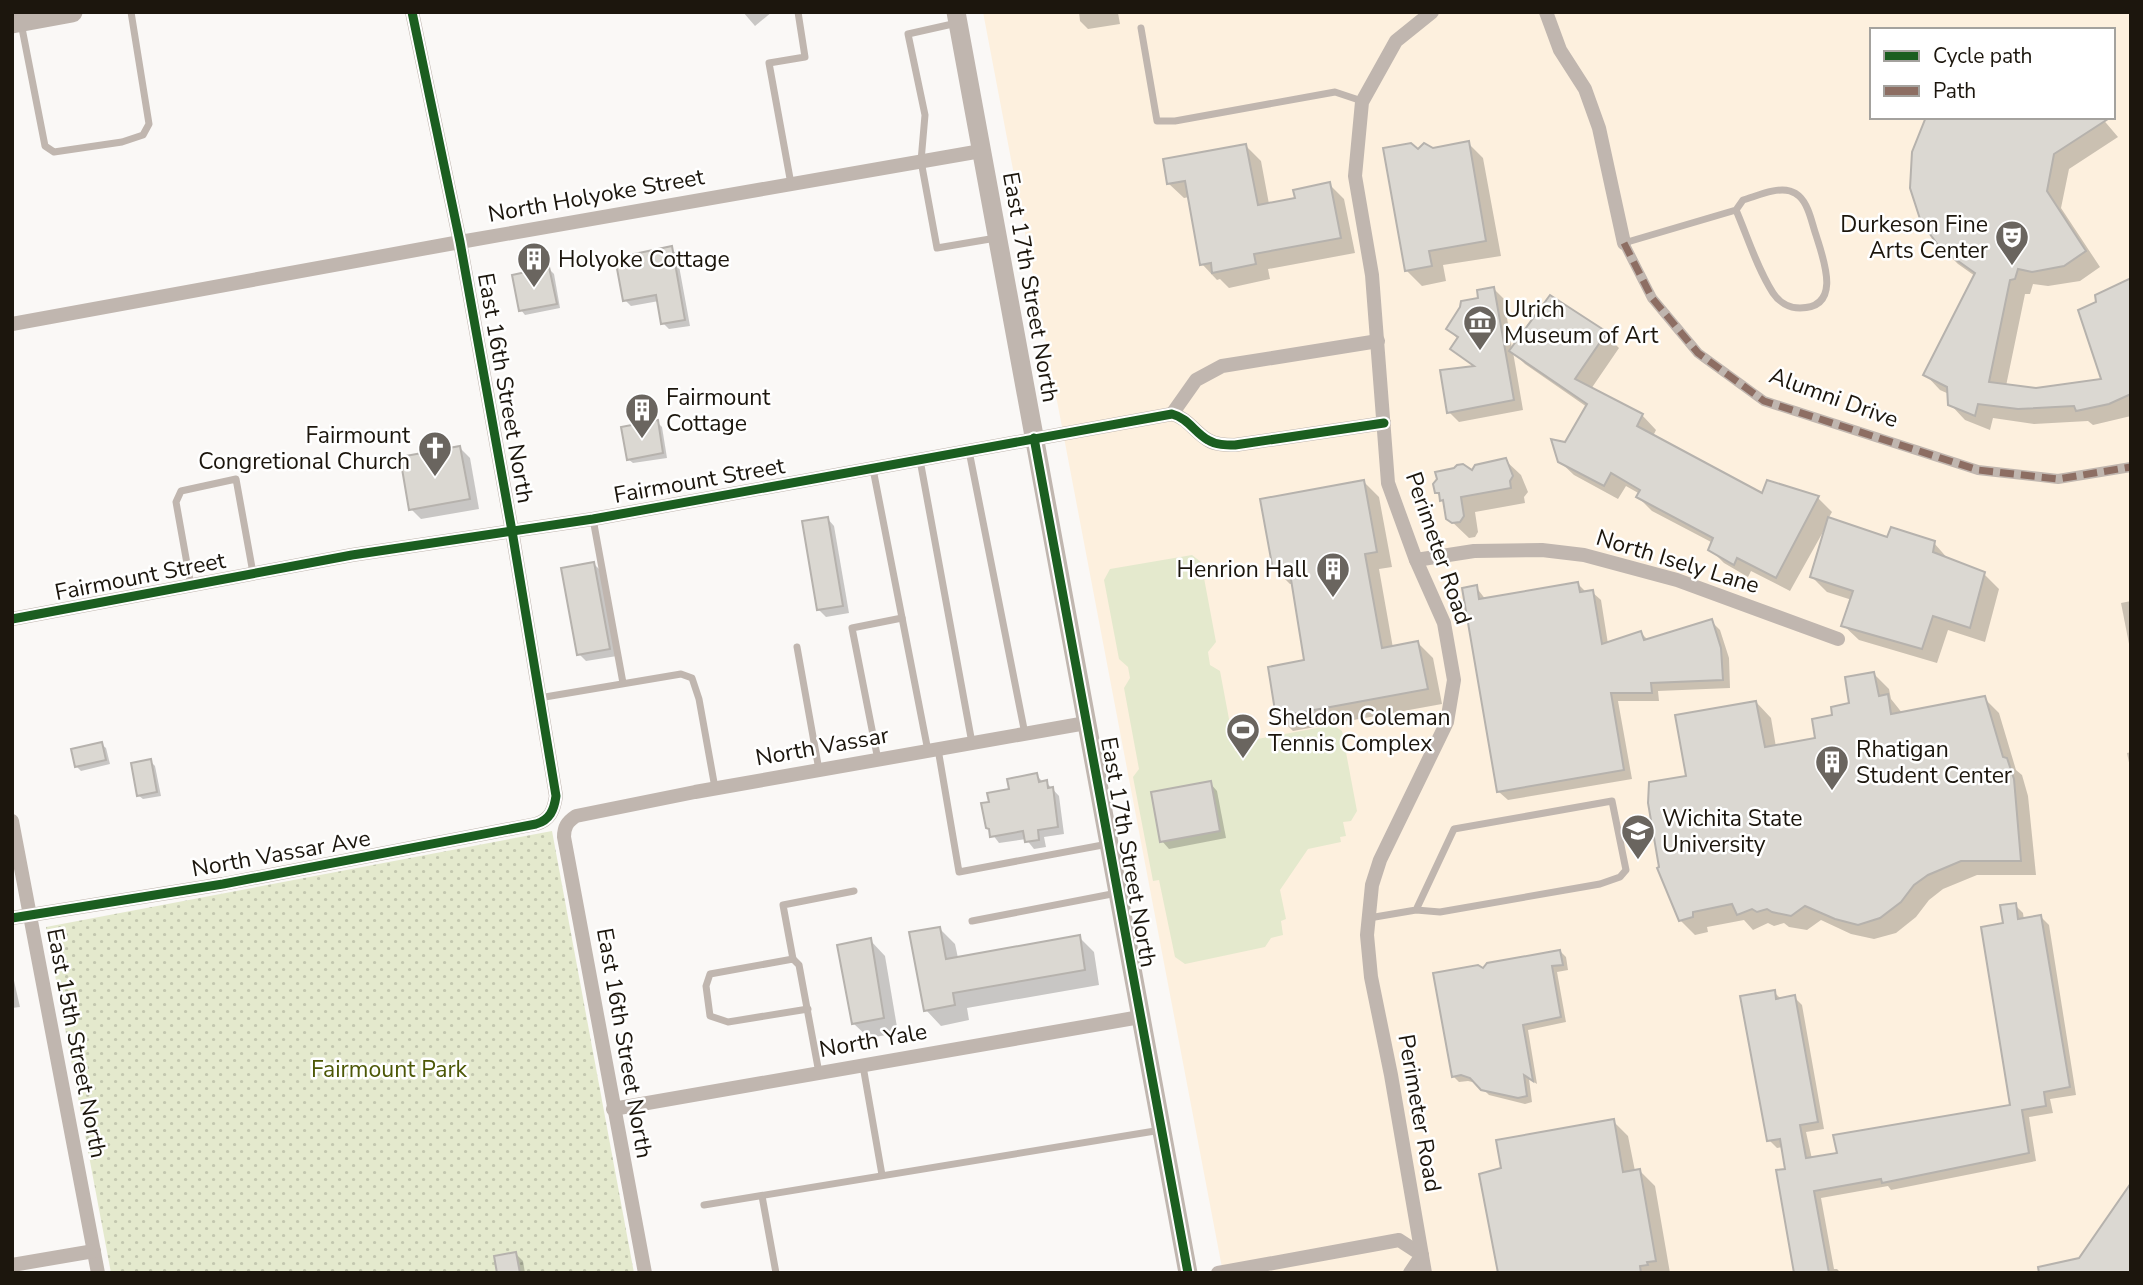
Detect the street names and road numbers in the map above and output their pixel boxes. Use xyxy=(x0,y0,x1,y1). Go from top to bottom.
street label: North Holyoke Street xyxy=(486,161,708,230)
street label: East 17th Street North xyxy=(995,169,1066,405)
street label: East 16th Street North xyxy=(470,270,541,506)
street label: Alumni Drive xyxy=(1765,360,1903,435)
street label: Fairmount Street xyxy=(611,450,788,511)
street label: Perimeter Road xyxy=(1398,468,1479,629)
street label: North Isely Lane xyxy=(1592,522,1763,601)
street label: Fairmount Street xyxy=(52,545,229,608)
street label: North Vassar xyxy=(753,719,892,773)
street label: East 17th Street North xyxy=(1093,734,1164,970)
street label: North Vassar Ave xyxy=(189,823,373,884)
street label: East 16th Street North xyxy=(589,925,660,1161)
street label: East 15th Street North xyxy=(39,926,114,1161)
street label: North Yale xyxy=(817,1016,929,1065)
street label: Perimeter Road xyxy=(1390,1032,1449,1194)

